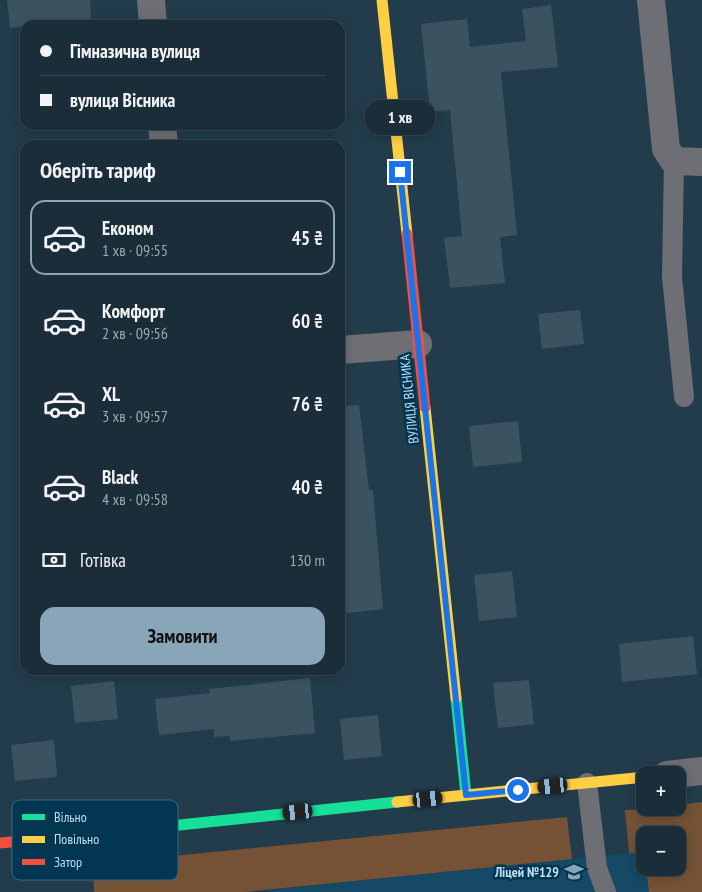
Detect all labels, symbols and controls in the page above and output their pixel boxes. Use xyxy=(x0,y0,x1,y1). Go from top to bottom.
text: Гімназична вулиця xyxy=(70,39,200,63)
text: вулиця Вісника xyxy=(70,88,175,112)
callout: 1 хв xyxy=(365,100,435,134)
text: 1 хв xyxy=(388,107,412,127)
text: Оберіть тариф xyxy=(40,156,156,184)
route end xyxy=(389,161,411,183)
icon: car xyxy=(42,215,87,260)
text: Економ xyxy=(102,216,154,240)
text: 45 ₴ xyxy=(292,226,323,250)
text: 1 хв · 09:55 xyxy=(102,240,168,260)
icon: car xyxy=(42,298,87,343)
text: Комфорт xyxy=(102,299,165,323)
text: 60 ₴ xyxy=(292,309,323,333)
text: 2 хв · 09:56 xyxy=(102,323,168,343)
street label: ВУЛИЦЯ ВІСНИКА xyxy=(395,353,423,444)
icon: car xyxy=(42,381,87,426)
text: XL xyxy=(102,382,120,406)
text: 76 ₴ xyxy=(292,392,323,416)
text: 3 хв · 09:57 xyxy=(102,406,168,426)
icon: car xyxy=(42,464,87,509)
text: Black xyxy=(102,465,138,489)
text: 40 ₴ xyxy=(292,475,323,499)
text: 4 хв · 09:58 xyxy=(102,489,168,509)
icon: cash xyxy=(40,546,68,574)
text: Готівка xyxy=(80,548,126,572)
text: 130 m xyxy=(290,550,325,570)
button: Замовити xyxy=(40,607,325,665)
map controls xyxy=(636,766,686,876)
button: + xyxy=(636,766,686,816)
car xyxy=(537,777,568,795)
route start xyxy=(507,779,529,801)
car xyxy=(412,790,443,808)
legend xyxy=(12,800,178,880)
car xyxy=(282,803,313,821)
text: Вільно xyxy=(54,808,87,826)
button: − xyxy=(636,826,686,876)
text: Повільно xyxy=(54,830,99,848)
text: Затор xyxy=(54,853,82,871)
school or university icon: Ліцей №129 xyxy=(563,861,585,883)
place label: Ліцей №129 xyxy=(494,863,559,881)

